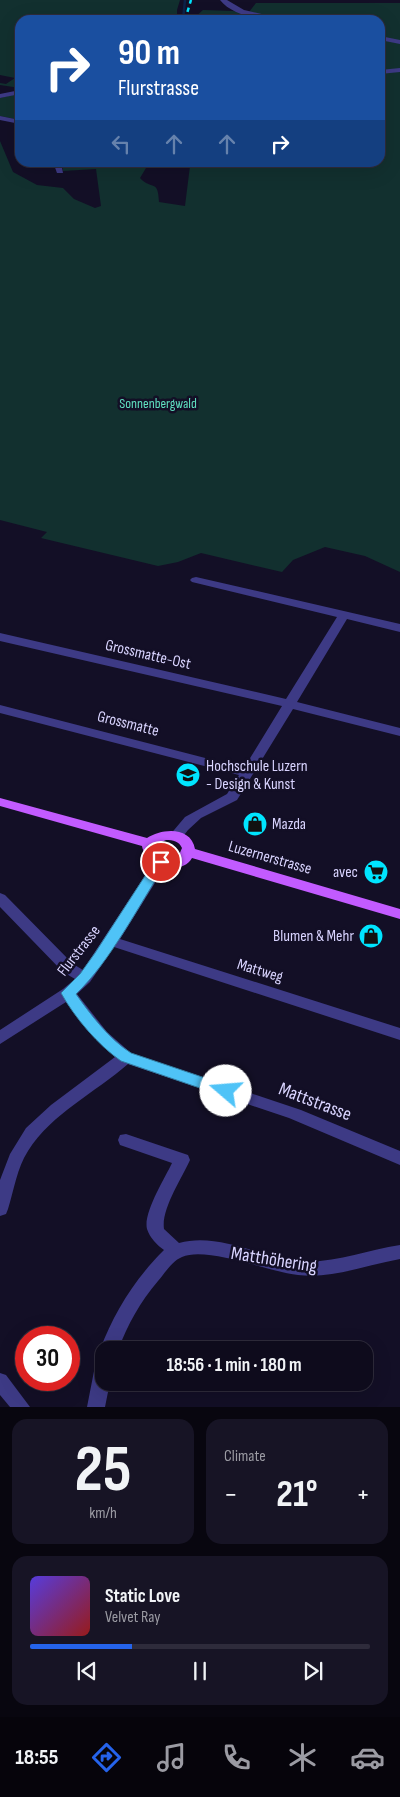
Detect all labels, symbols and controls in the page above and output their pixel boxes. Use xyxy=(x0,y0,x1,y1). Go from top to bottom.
text: 90 m xyxy=(118,32,180,75)
icon: right xyxy=(35,35,100,100)
text: Flurstrasse xyxy=(118,75,199,102)
icon: left xyxy=(107,130,135,158)
icon: ahead xyxy=(160,130,188,158)
icon: ahead xyxy=(213,130,241,158)
icon: right xyxy=(266,130,294,158)
park label: Sonnenbergwald xyxy=(119,395,197,412)
street label: Grossmatte-Ost xyxy=(103,636,193,674)
street label: Grossmatte xyxy=(95,707,161,741)
place label: Hochschule Luzern - Design & Kunst xyxy=(206,757,308,794)
school or university icon: Hochschule Luzern - Design & Kunst xyxy=(175,762,201,788)
shop icon: Mazda xyxy=(242,811,268,837)
place label: Mazda xyxy=(272,815,306,834)
street label: Luzernerstrasse xyxy=(226,837,314,879)
pin xyxy=(140,841,182,883)
icon: arrive xyxy=(147,848,175,876)
supermarket icon: avec xyxy=(363,859,389,885)
place label: avec xyxy=(333,863,358,882)
street label: Flurstrasse xyxy=(53,922,105,980)
shop icon: Blumen & Mehr xyxy=(358,923,384,949)
place label: Blumen & Mehr xyxy=(273,927,354,946)
street label: Mattweg xyxy=(235,955,285,987)
position arrow xyxy=(199,1064,251,1116)
street label: Mattstrasse xyxy=(275,1078,355,1126)
street label: Matthöhering xyxy=(229,1242,319,1278)
speed limit sign: 30 xyxy=(15,1326,80,1391)
text: 18:56 · 1 min · 180 m xyxy=(166,1354,302,1377)
text: 25 xyxy=(74,1432,132,1510)
text: Climate xyxy=(224,1447,266,1466)
text: 21° xyxy=(276,1472,318,1517)
text: − xyxy=(224,1478,238,1511)
text: + xyxy=(356,1478,370,1511)
text: km/h xyxy=(89,1504,117,1523)
text: Static Love xyxy=(105,1585,180,1608)
text: Velvet Ray xyxy=(105,1608,160,1627)
icon: previous xyxy=(73,1657,101,1685)
icon: pause xyxy=(186,1657,214,1685)
icon: next xyxy=(299,1657,327,1685)
icon: directions xyxy=(89,1740,124,1775)
icon: music xyxy=(154,1740,189,1775)
icon: phone xyxy=(219,1740,254,1775)
icon: climate xyxy=(285,1740,320,1775)
icon: car xyxy=(350,1740,385,1775)
text: 18:55 xyxy=(15,1744,58,1771)

